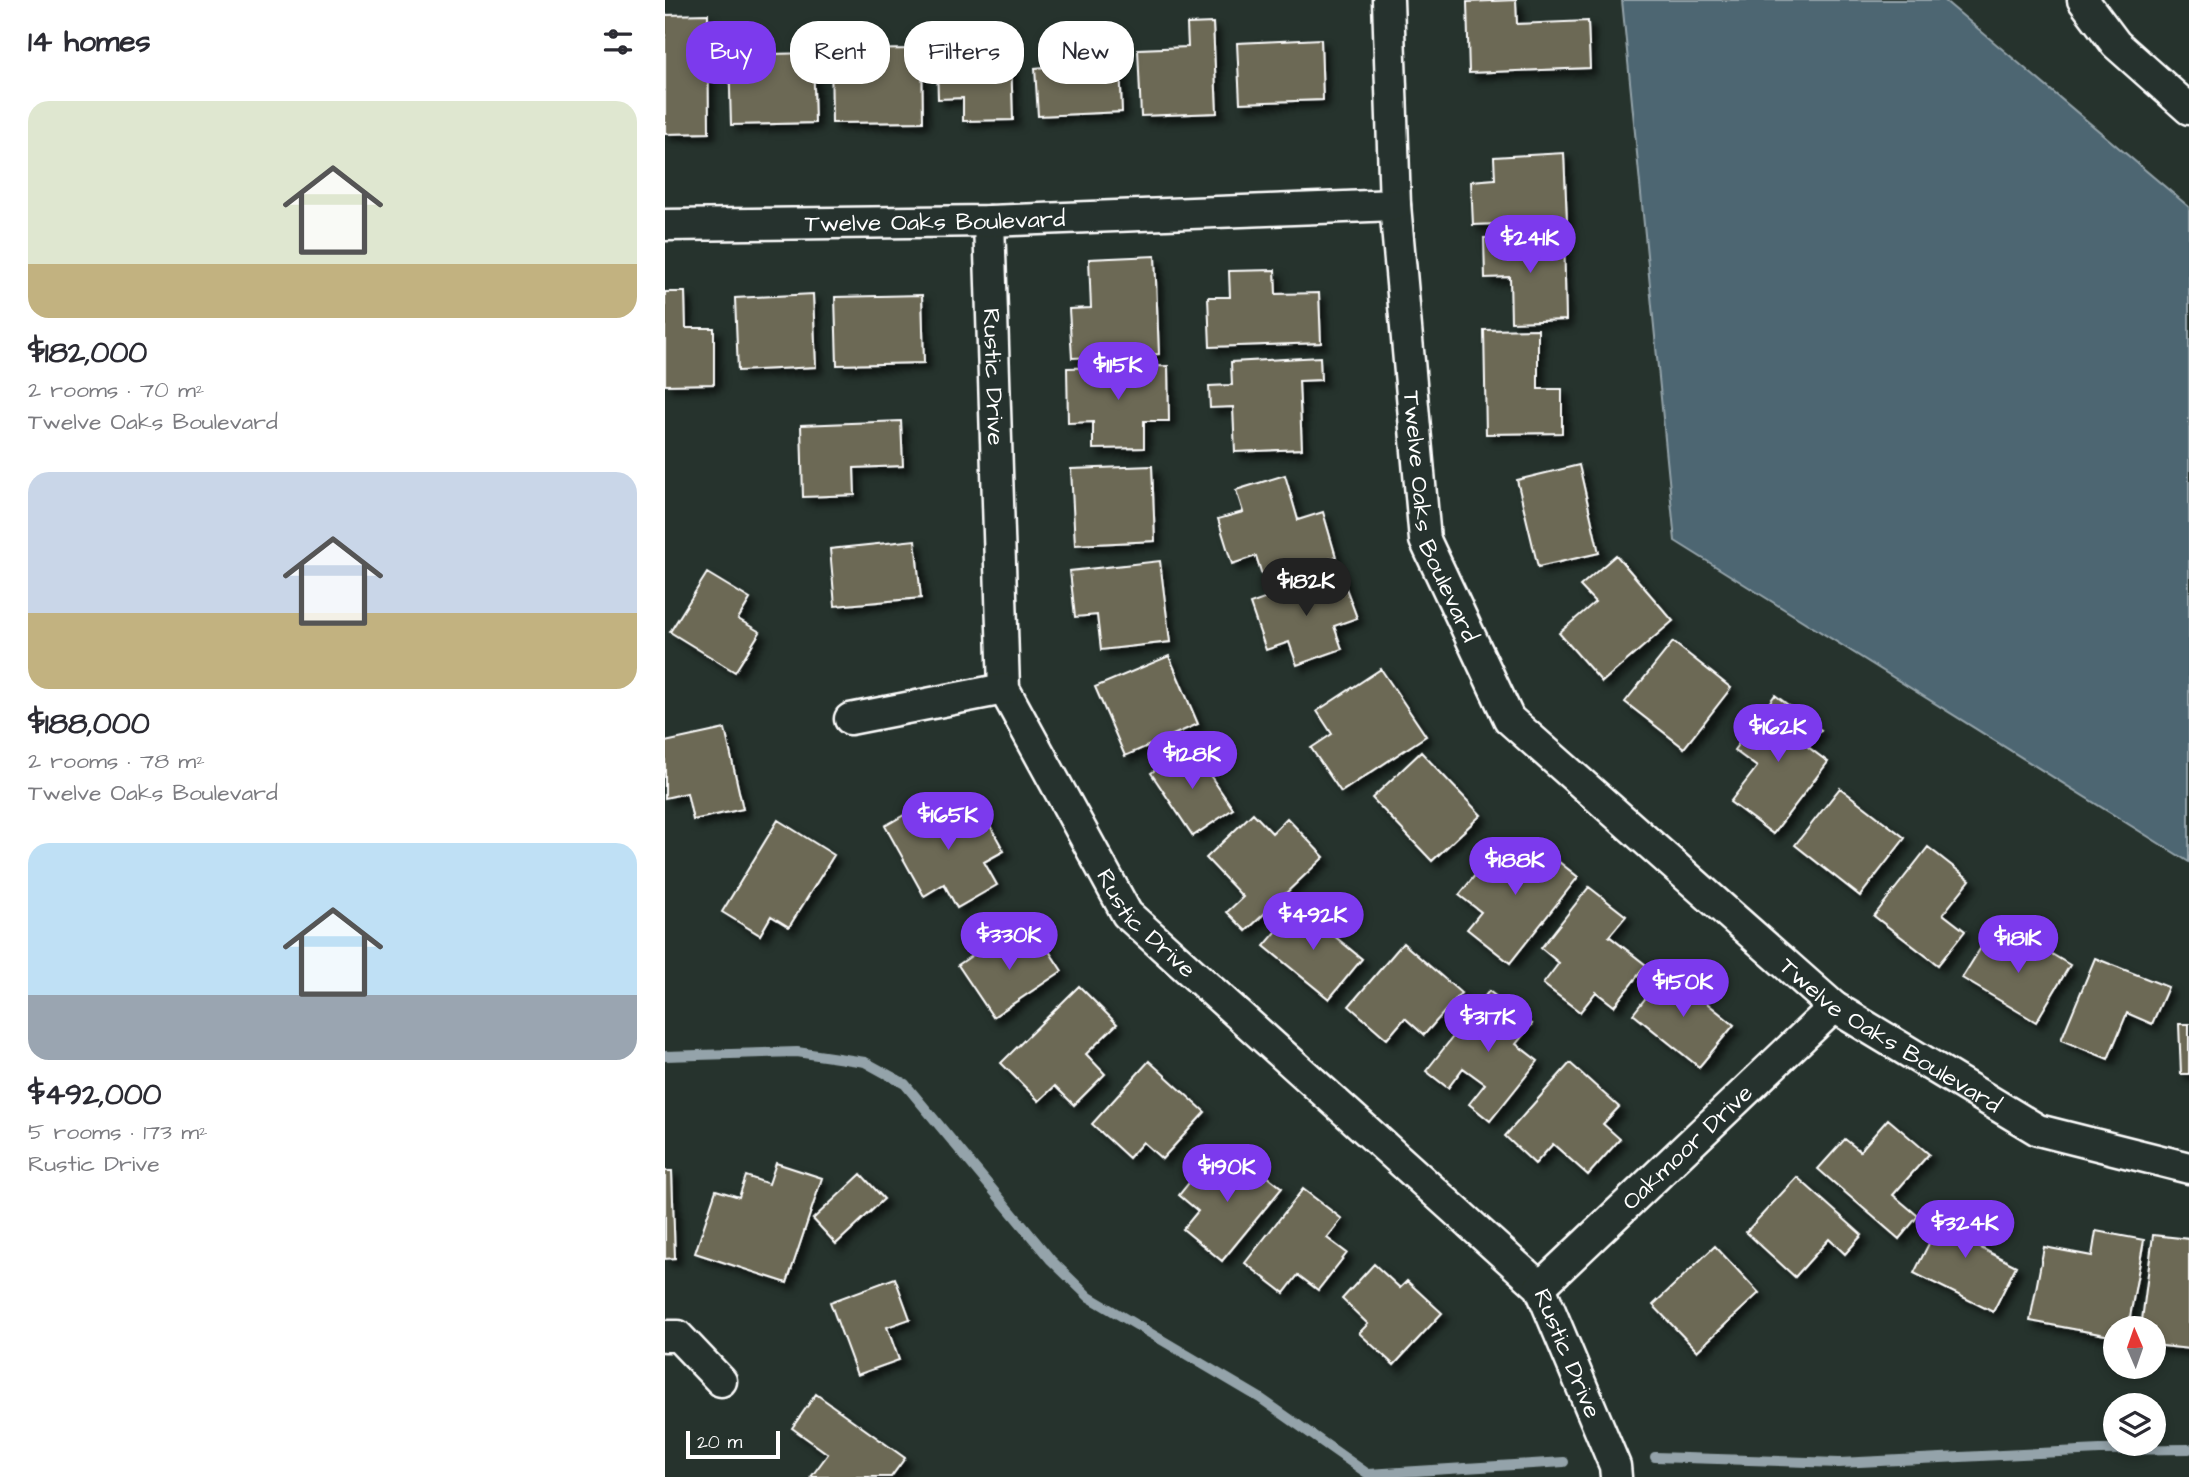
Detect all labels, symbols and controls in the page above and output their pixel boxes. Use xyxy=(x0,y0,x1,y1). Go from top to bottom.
text: 14 homes xyxy=(28,21,151,63)
chip: Buy xyxy=(686,21,776,84)
chip: Rent xyxy=(790,21,890,84)
chip: Filters xyxy=(904,21,1024,84)
chip: New xyxy=(1038,21,1134,84)
icon: filters xyxy=(599,23,637,61)
icon: home xyxy=(270,147,396,273)
street label: Twelve Oaks Boulevard xyxy=(804,202,1066,241)
pin: $241K xyxy=(1481,216,1579,275)
text: $241K xyxy=(1501,222,1559,254)
street label: Rustic Drive xyxy=(974,308,1012,446)
text: $182,000 xyxy=(28,332,147,374)
pin: $115K xyxy=(1069,342,1167,402)
text: $115K xyxy=(1094,349,1142,381)
text: 2 rooms · 70 m² xyxy=(28,374,204,406)
street label: Twelve Oaks Boulevard xyxy=(1394,389,1487,648)
text: Twelve Oaks Boulevard xyxy=(28,406,278,438)
icon: home xyxy=(270,518,396,644)
pin: $182K xyxy=(1257,558,1355,618)
text: $182K xyxy=(1277,565,1335,597)
text: $188,000 xyxy=(28,703,150,745)
pin: $162K xyxy=(1729,704,1827,764)
text: $162K xyxy=(1749,711,1807,743)
pin: $128K xyxy=(1143,732,1241,791)
text: $128K xyxy=(1163,738,1221,770)
text: 2 rooms · 78 m² xyxy=(28,745,205,777)
text: Twelve Oaks Boulevard xyxy=(28,777,278,809)
pin: $165K xyxy=(899,792,997,852)
text: $165K xyxy=(918,799,978,831)
pin: $188K xyxy=(1466,838,1564,897)
text: $188K xyxy=(1485,844,1545,876)
street label: Rustic Drive xyxy=(1088,863,1203,986)
icon: home xyxy=(270,889,396,1015)
pin: $492K xyxy=(1264,892,1362,952)
text: $492K xyxy=(1279,899,1347,931)
pin: $330K xyxy=(960,912,1058,972)
pin: $181K xyxy=(1969,916,2067,975)
text: $330K xyxy=(977,919,1041,951)
text: $181K xyxy=(1994,922,2042,954)
street label: Twelve Oaks Boulevard xyxy=(1771,950,2007,1122)
pin: $150K xyxy=(1634,960,1732,1019)
text: $150K xyxy=(1653,966,1713,998)
pin: $317K xyxy=(1439,995,1537,1054)
text: $317K xyxy=(1460,1001,1516,1033)
text: $492,000 xyxy=(28,1074,161,1116)
street label: Oakmoor Drive xyxy=(1615,1077,1761,1218)
text: 5 rooms · 173 m² xyxy=(28,1116,208,1148)
pin: $190K xyxy=(1178,1144,1276,1204)
text: Rustic Drive xyxy=(28,1148,160,1180)
text: $190K xyxy=(1198,1151,1256,1183)
pin: $324K xyxy=(1916,1200,2014,1260)
text: $324K xyxy=(1931,1207,1999,1239)
street label: Rustic Drive xyxy=(1525,1284,1609,1424)
north arrow xyxy=(2103,1316,2167,1379)
map controls xyxy=(2103,1316,2166,1456)
button: layers xyxy=(2103,1393,2166,1456)
scale bar xyxy=(686,1428,781,1460)
text: 20 m xyxy=(697,1429,742,1456)

